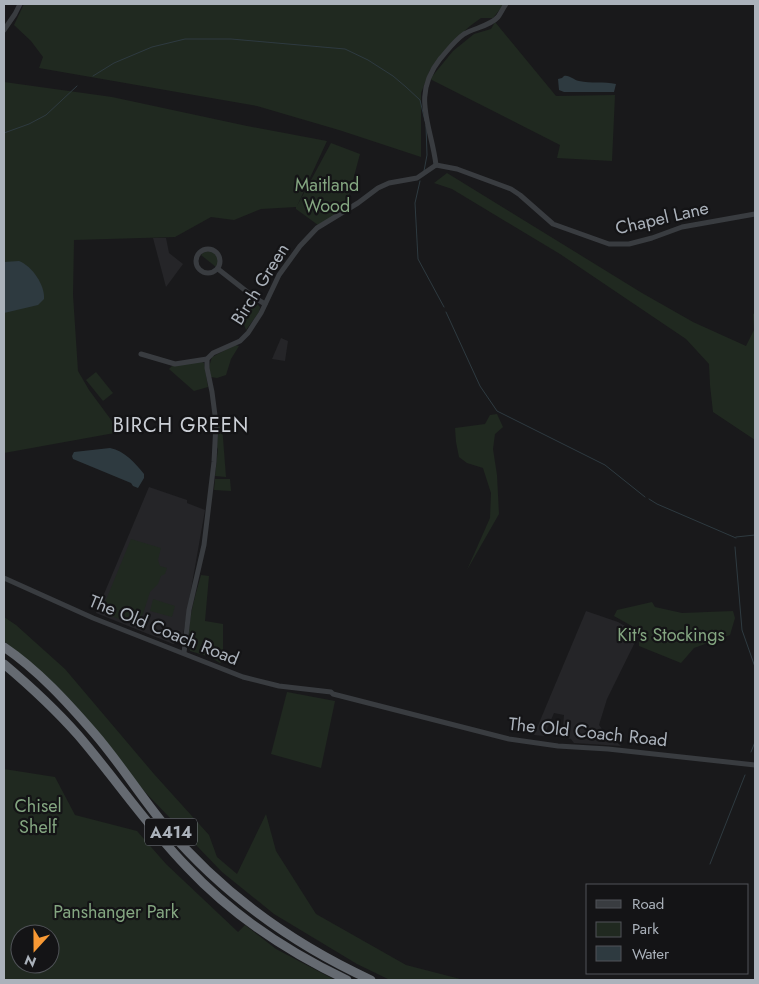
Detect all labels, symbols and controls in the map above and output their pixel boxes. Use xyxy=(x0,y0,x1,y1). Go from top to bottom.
park label: Maitland Wood xyxy=(295,172,359,219)
street label: Chapel Lane xyxy=(613,195,711,241)
street label: Birch Green xyxy=(225,238,295,330)
district label: BIRCH GREEN xyxy=(113,411,249,440)
street label: The Old Coach Road xyxy=(85,588,243,672)
park label: Kit's Stockings xyxy=(617,622,725,648)
street label: The Old Coach Road xyxy=(507,711,669,753)
park label: Chisel Shelf xyxy=(14,793,62,840)
road number: A414 xyxy=(145,819,197,846)
legend xyxy=(586,884,749,974)
text: Road xyxy=(632,893,664,915)
park label: Panshanger Park xyxy=(53,899,179,925)
text: Park xyxy=(632,918,659,940)
north arrow xyxy=(10,924,60,974)
text: Water xyxy=(632,943,670,965)
text: N xyxy=(22,950,39,972)

